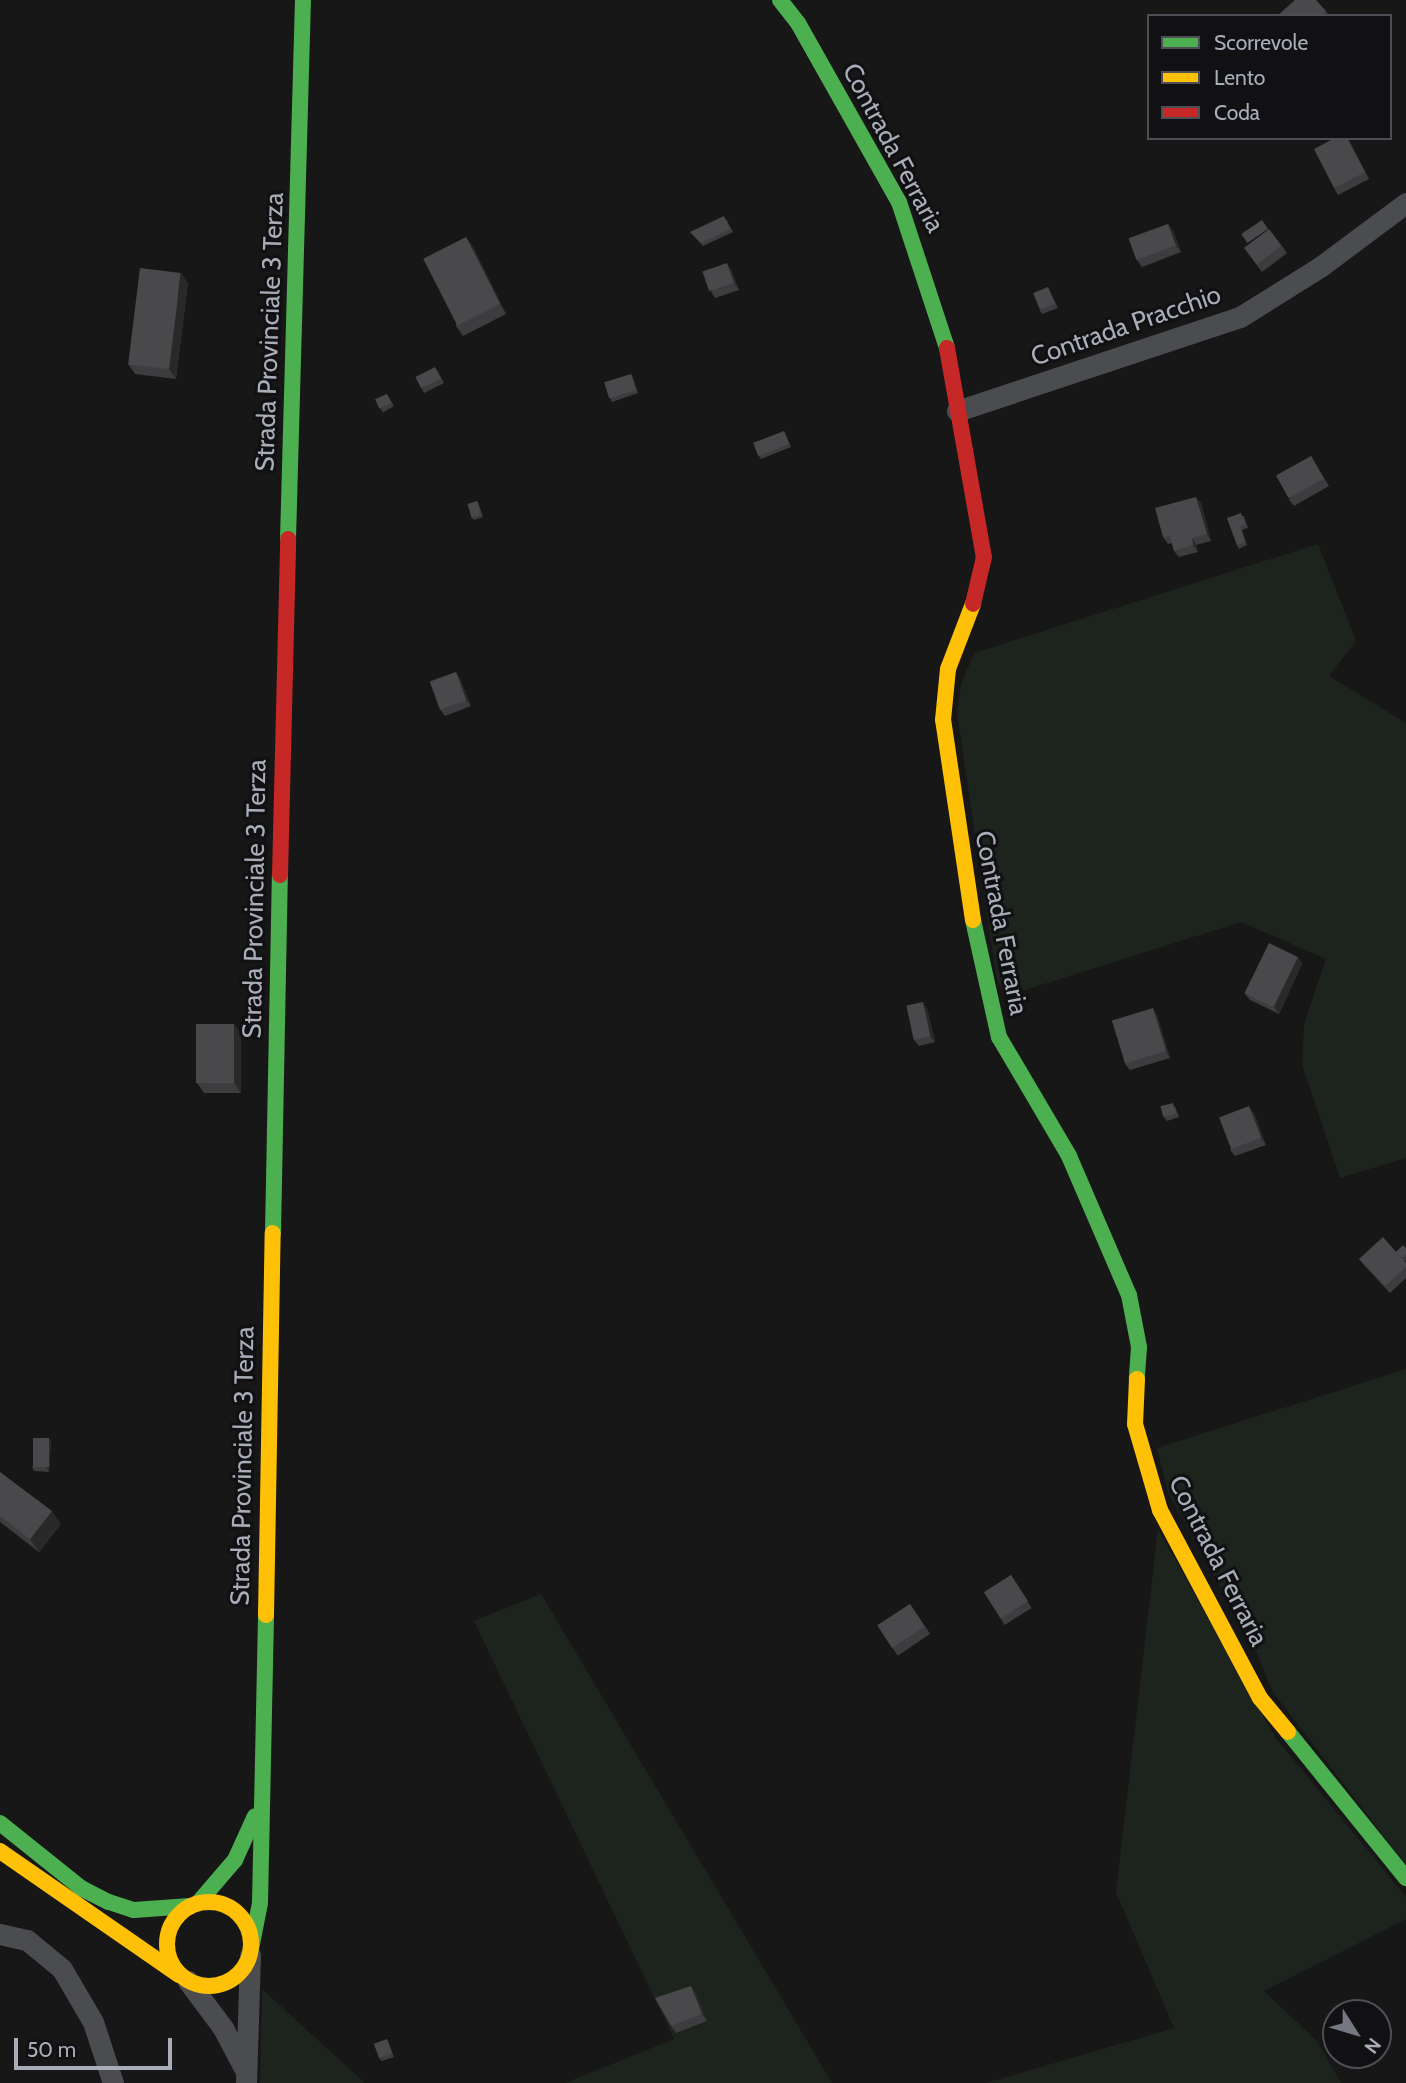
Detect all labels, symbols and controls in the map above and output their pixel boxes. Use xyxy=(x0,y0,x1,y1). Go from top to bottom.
legend xyxy=(1147,14,1392,140)
text: Scorrevole xyxy=(1214,30,1308,55)
street label: Contrada Ferraria xyxy=(835,58,951,238)
text: Lento xyxy=(1214,65,1265,90)
text: Coda xyxy=(1214,100,1260,125)
street label: Strada Provinciale 3 Terza xyxy=(250,192,290,472)
street label: Contrada Pracchio xyxy=(1027,279,1225,373)
street label: Strada Provinciale 3 Terza xyxy=(237,759,273,1039)
street label: Contrada Ferraria xyxy=(968,828,1034,1018)
street label: Strada Provinciale 3 Terza xyxy=(225,1326,261,1606)
street label: Contrada Ferraria xyxy=(1162,1471,1274,1651)
north arrow xyxy=(1322,1999,1392,2069)
scale bar xyxy=(18,2024,175,2068)
text: N xyxy=(1359,2033,1386,2058)
text: 50 m xyxy=(27,2037,76,2062)

